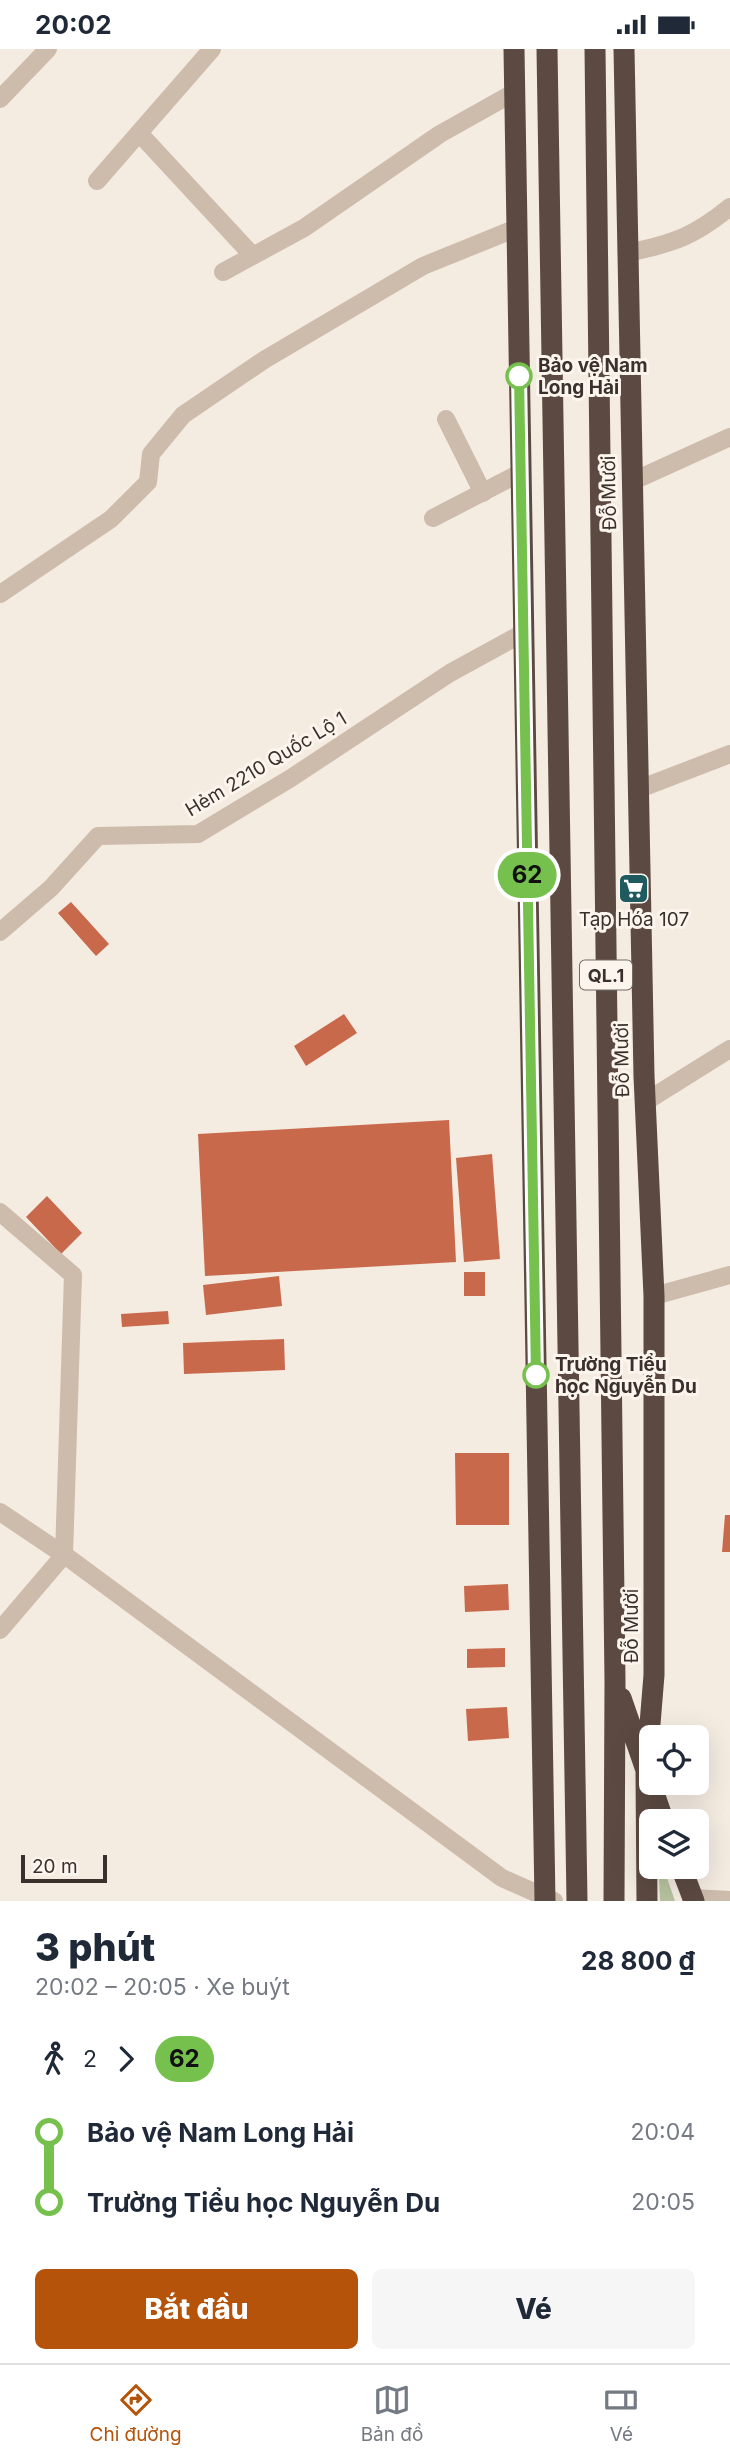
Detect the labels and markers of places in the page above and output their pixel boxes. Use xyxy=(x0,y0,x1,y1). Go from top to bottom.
place label: Bảo vệ Nam Long Hải xyxy=(538,354,647,399)
marker: Bảo vệ Nam Long Hải xyxy=(506,363,532,389)
supermarket icon: Tạp Hóa 107 xyxy=(617,871,651,905)
place label: Tạp Hóa 107 xyxy=(579,908,689,931)
place label: Trường Tiểu học Nguyễn Du xyxy=(555,1353,697,1398)
marker: Trường Tiểu học Nguyễn Du xyxy=(523,1362,549,1388)

